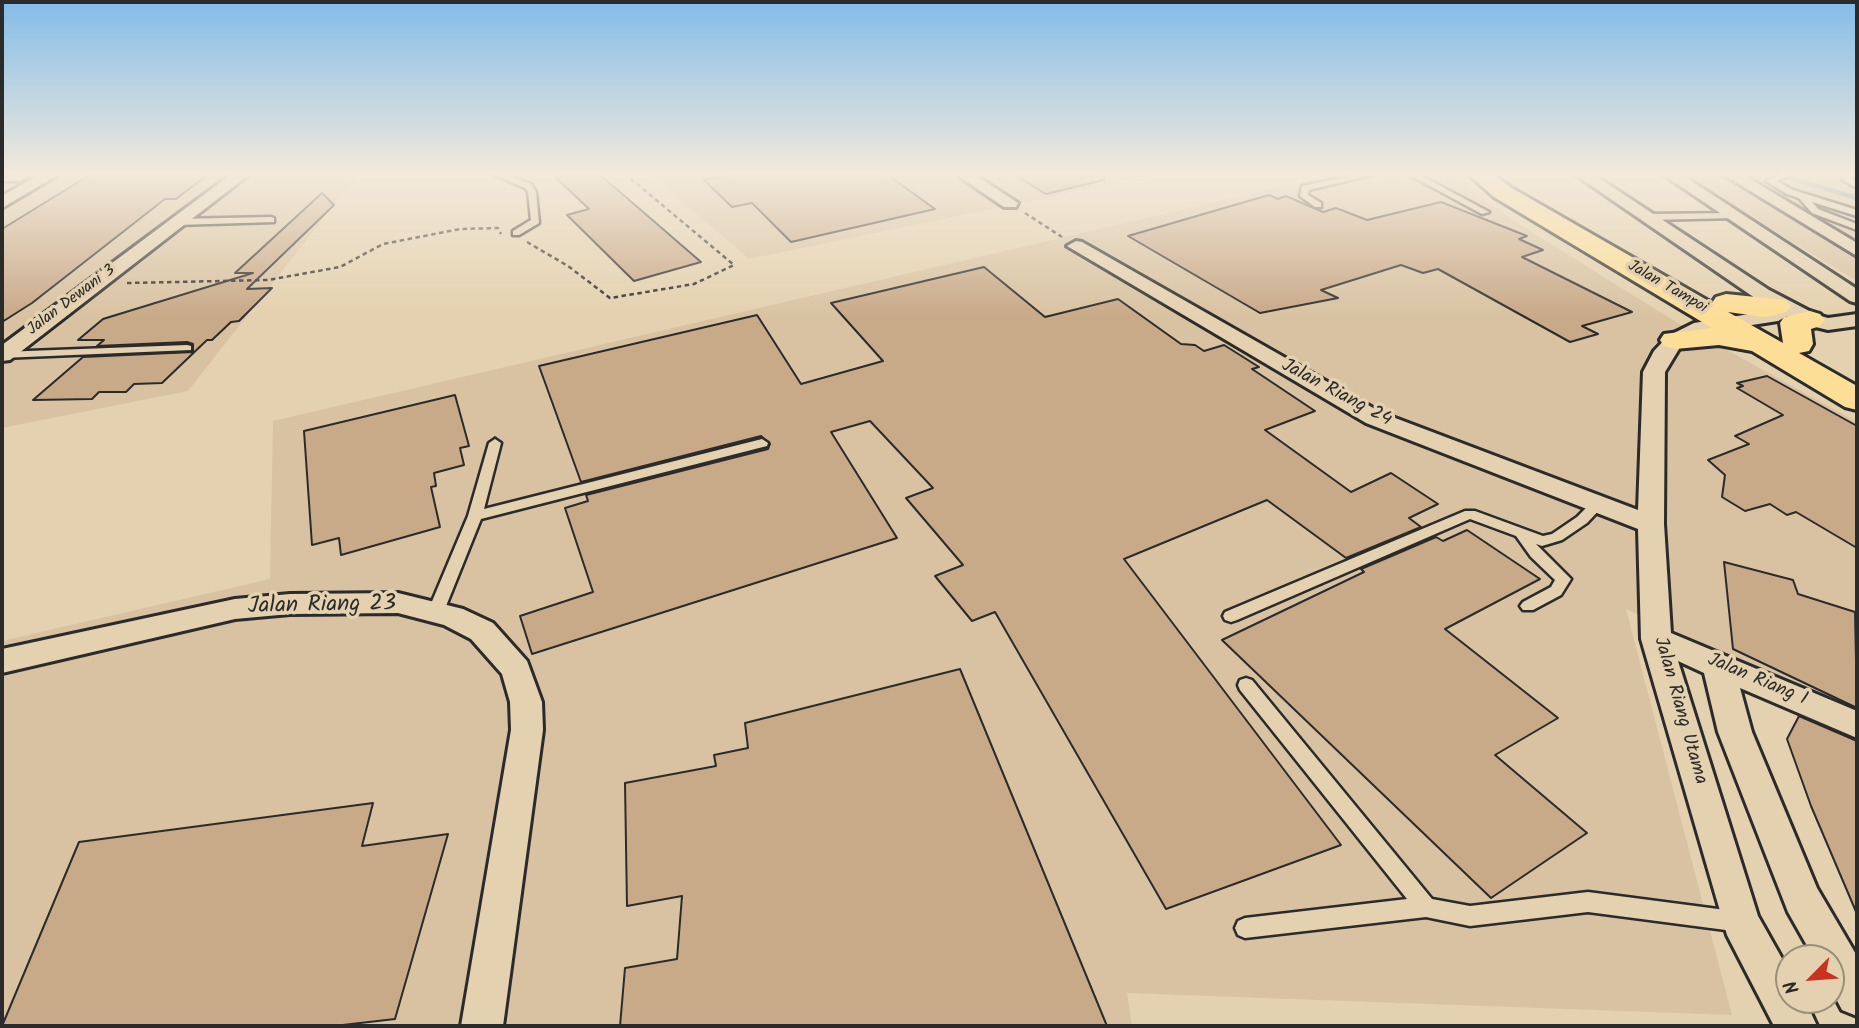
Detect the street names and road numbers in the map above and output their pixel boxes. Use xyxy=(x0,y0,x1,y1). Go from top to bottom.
street label: Jalan Tampoi xyxy=(1624,257,1710,319)
street label: Jalan Dewani 3 xyxy=(24,262,120,340)
street label: Jalan Riang 24 xyxy=(1277,355,1395,433)
street label: Jalan Riang 23 xyxy=(248,592,396,622)
street label: Jalan Riang Utama xyxy=(1647,635,1711,787)
street label: Jalan Riang 1 xyxy=(1704,650,1810,712)

